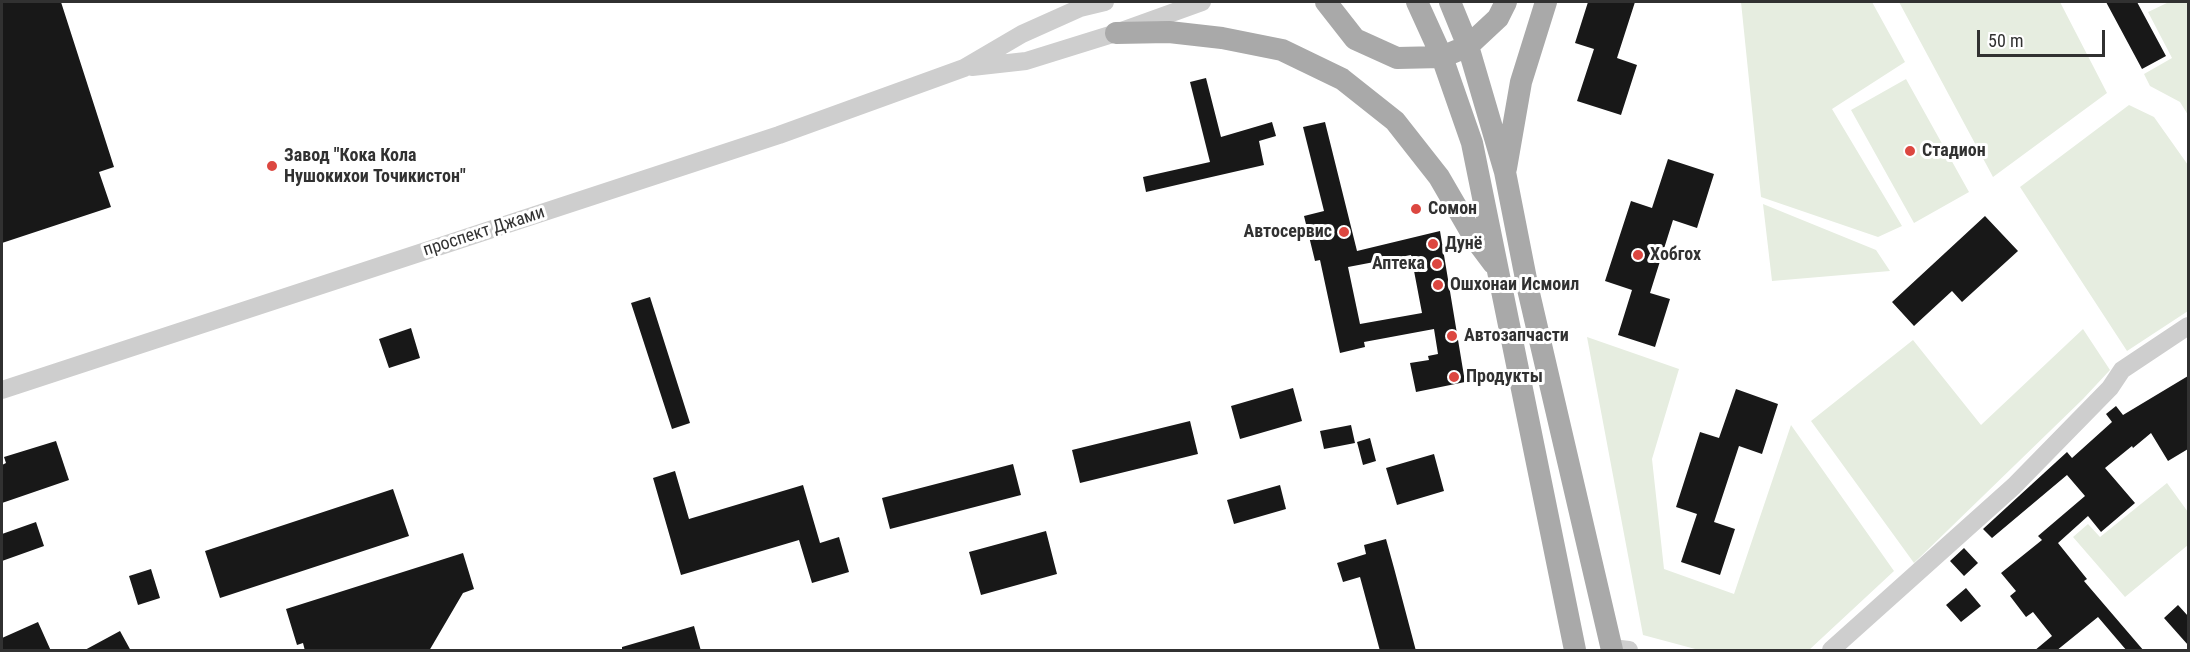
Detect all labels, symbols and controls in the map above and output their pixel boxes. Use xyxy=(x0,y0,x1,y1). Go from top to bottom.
scale bar xyxy=(1980,18,2108,56)
text: 50 m xyxy=(1988,30,2023,51)
place label: Стадион xyxy=(1922,140,1986,162)
marker: Стадион xyxy=(1903,144,1917,158)
place label: Завод "Кока Кола Нушокихои Точикистон" xyxy=(284,145,466,188)
marker: Завод "Кока Кола Нушокихои Точикистон" xyxy=(265,159,279,173)
place label: Сомон xyxy=(1428,198,1477,220)
street label: проспект Джами xyxy=(420,202,548,262)
marker: Сомон xyxy=(1409,202,1423,216)
place label: Автосервис xyxy=(1243,221,1332,243)
marker: Автосервис xyxy=(1337,225,1351,239)
place label: Дунё xyxy=(1445,233,1482,255)
marker: Дунё xyxy=(1426,237,1440,251)
place label: Хобгох xyxy=(1650,244,1701,266)
marker: Хобгох xyxy=(1631,248,1645,262)
place label: Аптека xyxy=(1372,253,1425,275)
marker: Аптека xyxy=(1430,257,1444,271)
place label: Ошхонаи Исмоил xyxy=(1450,274,1579,296)
marker: Ошхонаи Исмоил xyxy=(1431,278,1445,292)
place label: Автозапчасти xyxy=(1464,325,1569,347)
marker: Автозапчасти xyxy=(1445,329,1459,343)
place label: Продукты xyxy=(1466,366,1543,388)
marker: Продукты xyxy=(1447,370,1461,384)

